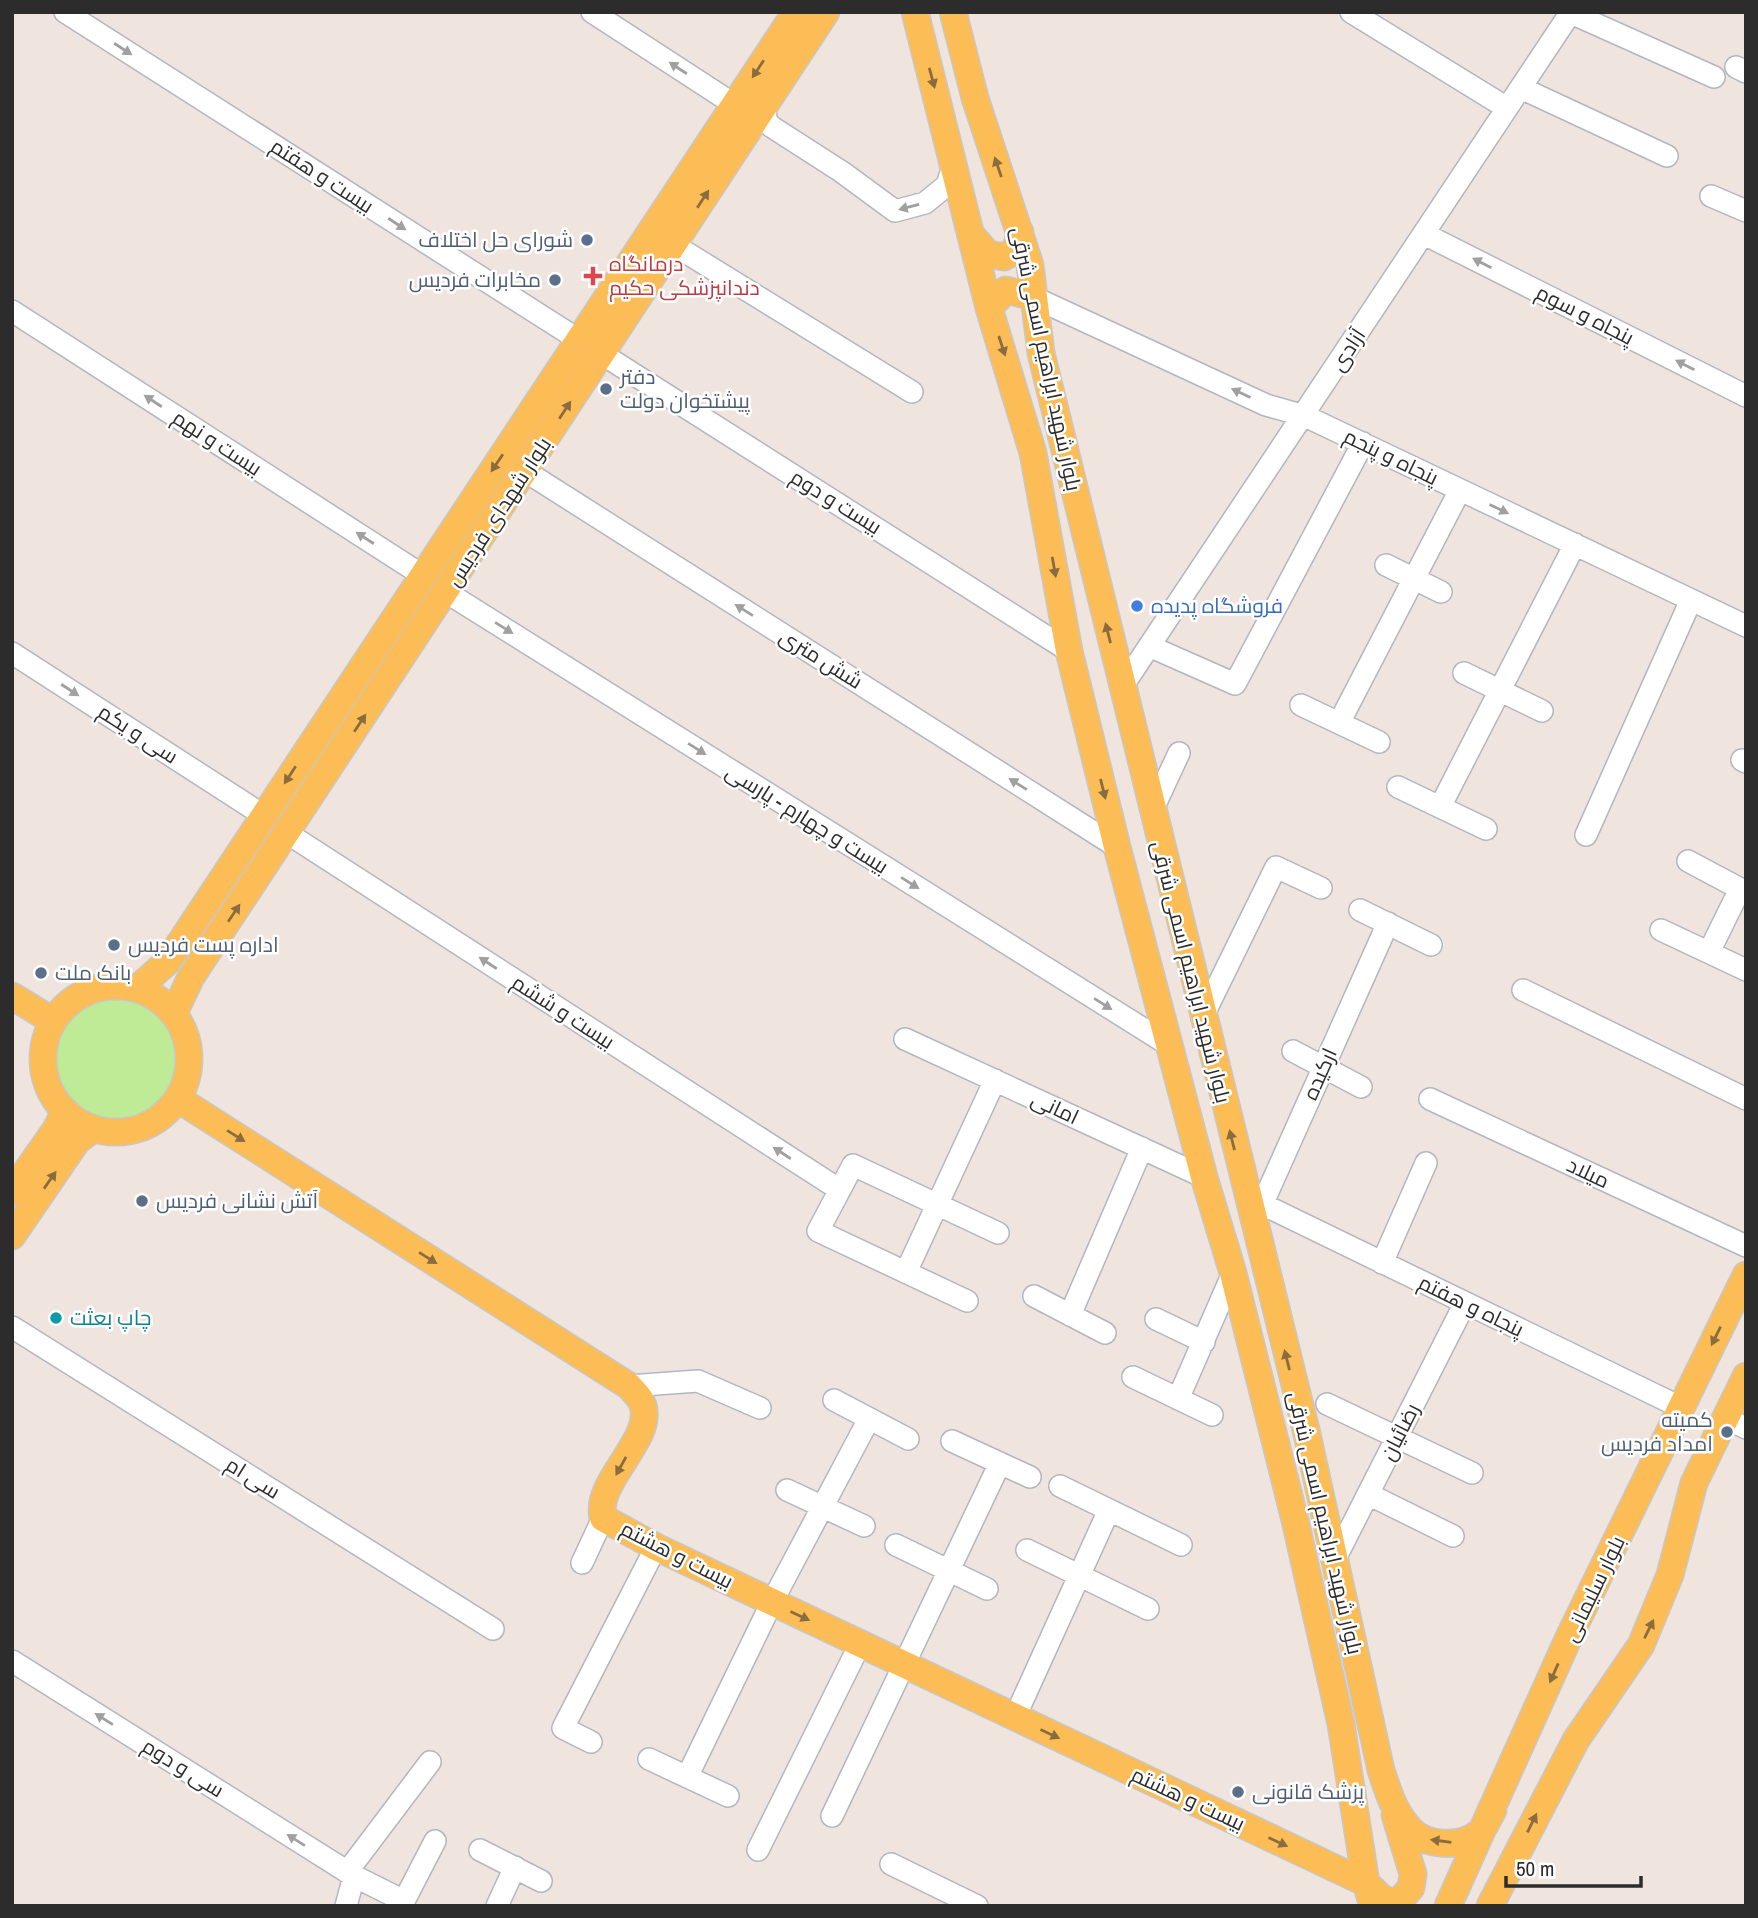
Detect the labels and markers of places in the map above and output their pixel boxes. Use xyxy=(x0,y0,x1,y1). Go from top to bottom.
place label: شورای حل اختلاف xyxy=(418,225,573,254)
marker: شورای حل اختلاف xyxy=(579,232,595,248)
place label: درمانگاه دندانپزشکی حکیم xyxy=(609,249,760,302)
place label: مخابرات فردیس xyxy=(409,265,541,294)
marker: درمانگاه دندانپزشکی حکیم xyxy=(583,266,603,286)
marker: مخابرات فردیس xyxy=(547,272,563,288)
place label: دفتر پیشتخوان دولت xyxy=(619,362,750,415)
marker: دفتر پیشتخوان دولت xyxy=(598,381,614,397)
place label: فروشگاه پدیده xyxy=(1151,591,1283,620)
marker: فروشگاه پدیده xyxy=(1129,598,1145,614)
place label: اداره پست فردیس xyxy=(128,930,279,959)
marker: اداره پست فردیس xyxy=(106,937,122,953)
place label: بانک ملت xyxy=(55,958,131,987)
marker: بانک ملت xyxy=(33,965,49,981)
place label: آتش نشانی فردیس xyxy=(156,1186,318,1215)
marker: آتش نشانی فردیس xyxy=(134,1193,150,1209)
place label: چاپ بعثت xyxy=(70,1303,152,1332)
marker: چاپ بعثت xyxy=(48,1310,64,1326)
place label: کمیته امداد فردیس xyxy=(1601,1405,1713,1458)
marker: کمیته امداد فردیس xyxy=(1719,1424,1735,1440)
place label: پزشک قانونی xyxy=(1252,1777,1364,1806)
marker: پزشک قانونی xyxy=(1230,1784,1246,1800)

